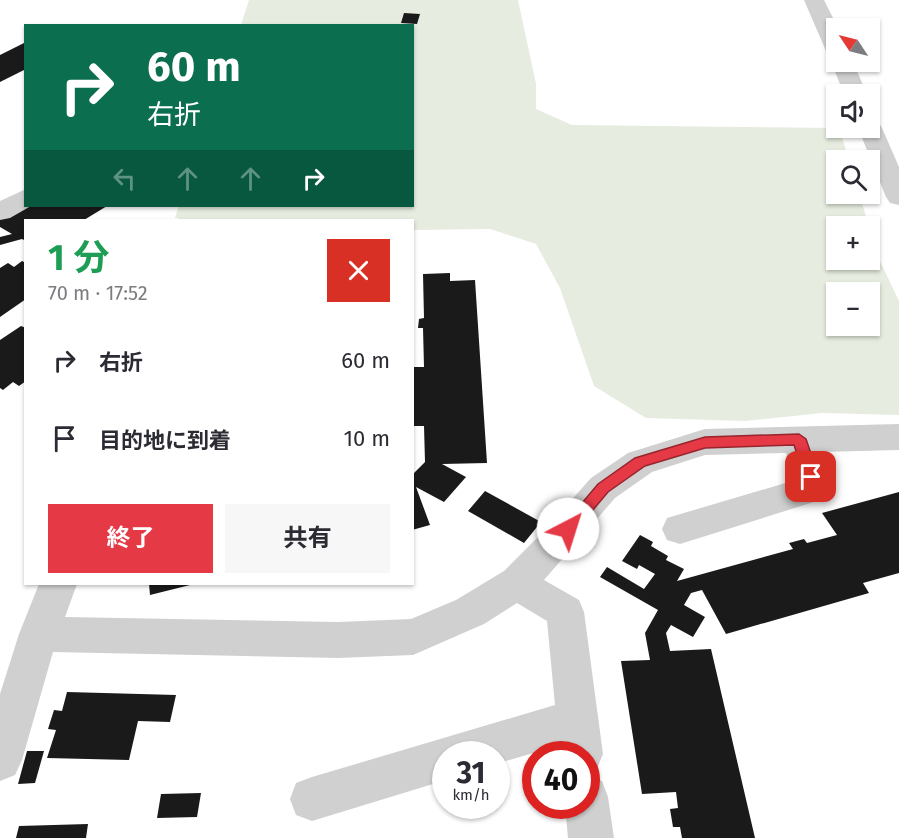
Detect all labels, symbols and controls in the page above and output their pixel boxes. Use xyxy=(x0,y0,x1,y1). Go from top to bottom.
north arrow xyxy=(826,18,880,72)
map controls xyxy=(826,18,880,336)
text: 60 m xyxy=(147,42,241,92)
icon: right xyxy=(48,48,126,126)
button: sound xyxy=(826,84,880,138)
text: 右折 xyxy=(147,99,201,131)
button: search xyxy=(826,150,880,204)
icon: left xyxy=(108,162,141,195)
icon: ahead xyxy=(171,162,204,195)
icon: ahead xyxy=(234,162,267,195)
icon: right xyxy=(297,162,330,195)
button: + xyxy=(826,216,880,270)
text: 1 分 xyxy=(48,236,109,280)
button: close xyxy=(327,239,390,302)
text: 70 m · 17:52 xyxy=(48,281,148,305)
button: − xyxy=(826,282,880,336)
icon: right xyxy=(48,344,81,377)
text: 60 m xyxy=(341,347,390,374)
text: 右折 xyxy=(99,349,143,376)
icon: arrive xyxy=(48,422,81,455)
text: 10 m xyxy=(344,425,390,452)
text: 目的地に到着 xyxy=(99,427,231,454)
pin xyxy=(785,451,836,502)
icon: arrive xyxy=(794,460,827,493)
position arrow xyxy=(536,497,600,561)
button: 終了 xyxy=(48,504,213,573)
button: 共有 xyxy=(225,504,390,573)
speed limit sign: 40 xyxy=(522,741,600,819)
text: 31 xyxy=(457,755,485,791)
text: km/h xyxy=(452,786,490,804)

